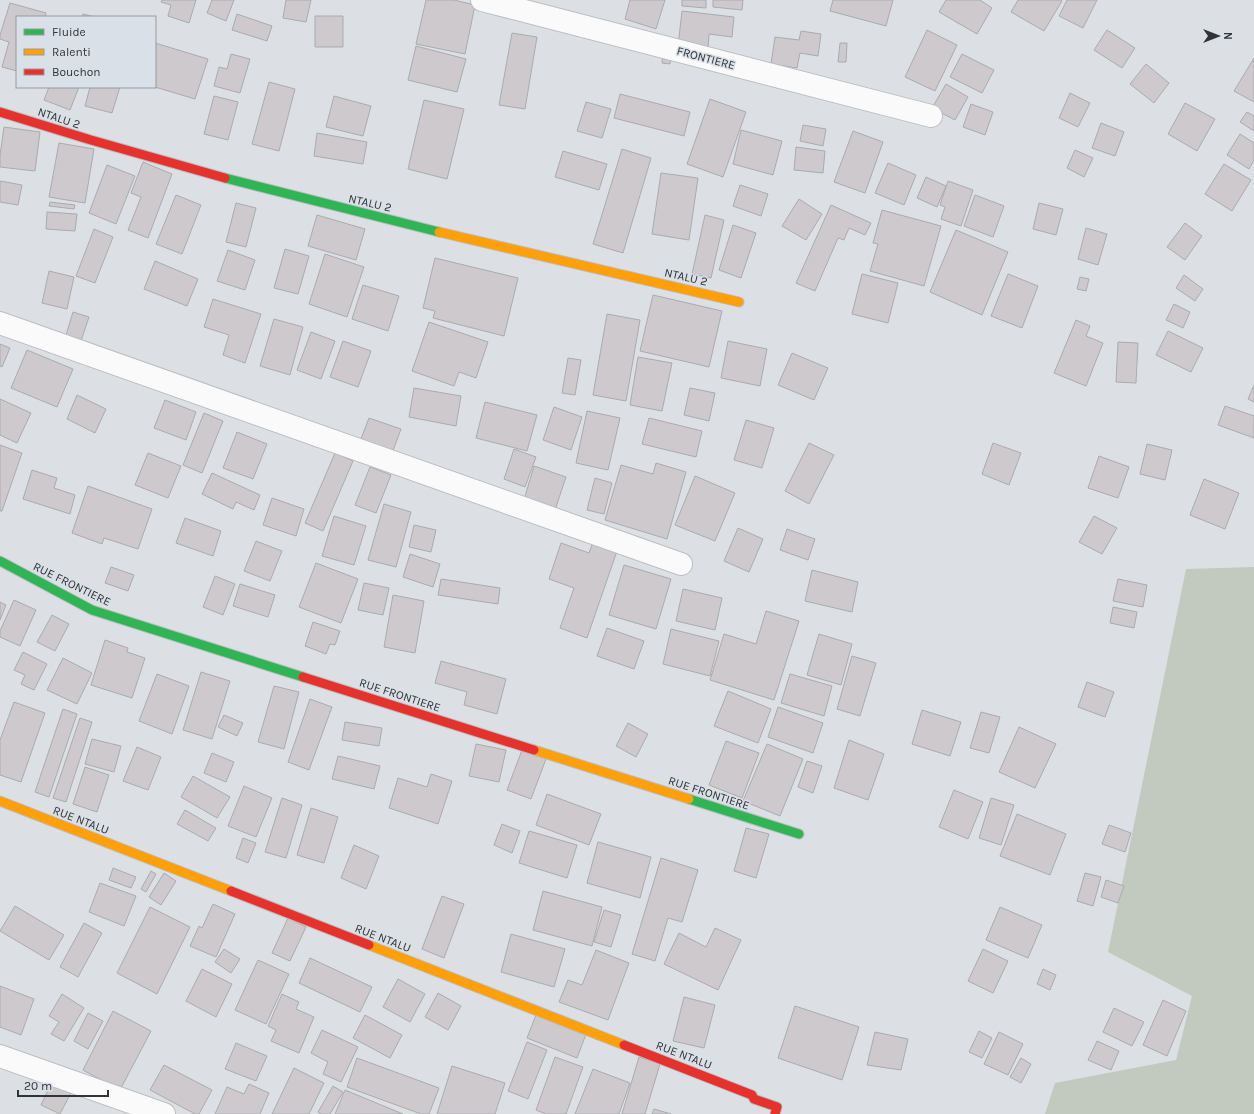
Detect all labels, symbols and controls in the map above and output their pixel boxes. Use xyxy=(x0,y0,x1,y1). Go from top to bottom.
legend xyxy=(16,16,156,88)
north arrow xyxy=(1198,16,1238,56)
text: Fluide xyxy=(52,25,86,39)
text: N xyxy=(1221,32,1234,40)
street label: FRONTIERE xyxy=(675,44,737,72)
text: Ralenti xyxy=(52,45,91,59)
text: Bouchon xyxy=(52,65,101,79)
street label: NTALU 2 xyxy=(36,105,82,131)
street label: NTALU 2 xyxy=(347,191,393,215)
street label: NTALU 2 xyxy=(663,265,709,289)
street label: RUE FRONTIERE xyxy=(31,559,113,609)
street label: RUE FRONTIERE xyxy=(358,675,442,715)
street label: RUE FRONTIERE xyxy=(667,773,751,813)
street label: RUE NTALU xyxy=(51,803,111,837)
street label: RUE NTALU xyxy=(353,921,413,955)
street label: RUE NTALU xyxy=(654,1038,714,1072)
scale bar xyxy=(18,1072,108,1098)
text: 20 m xyxy=(24,1079,52,1093)

